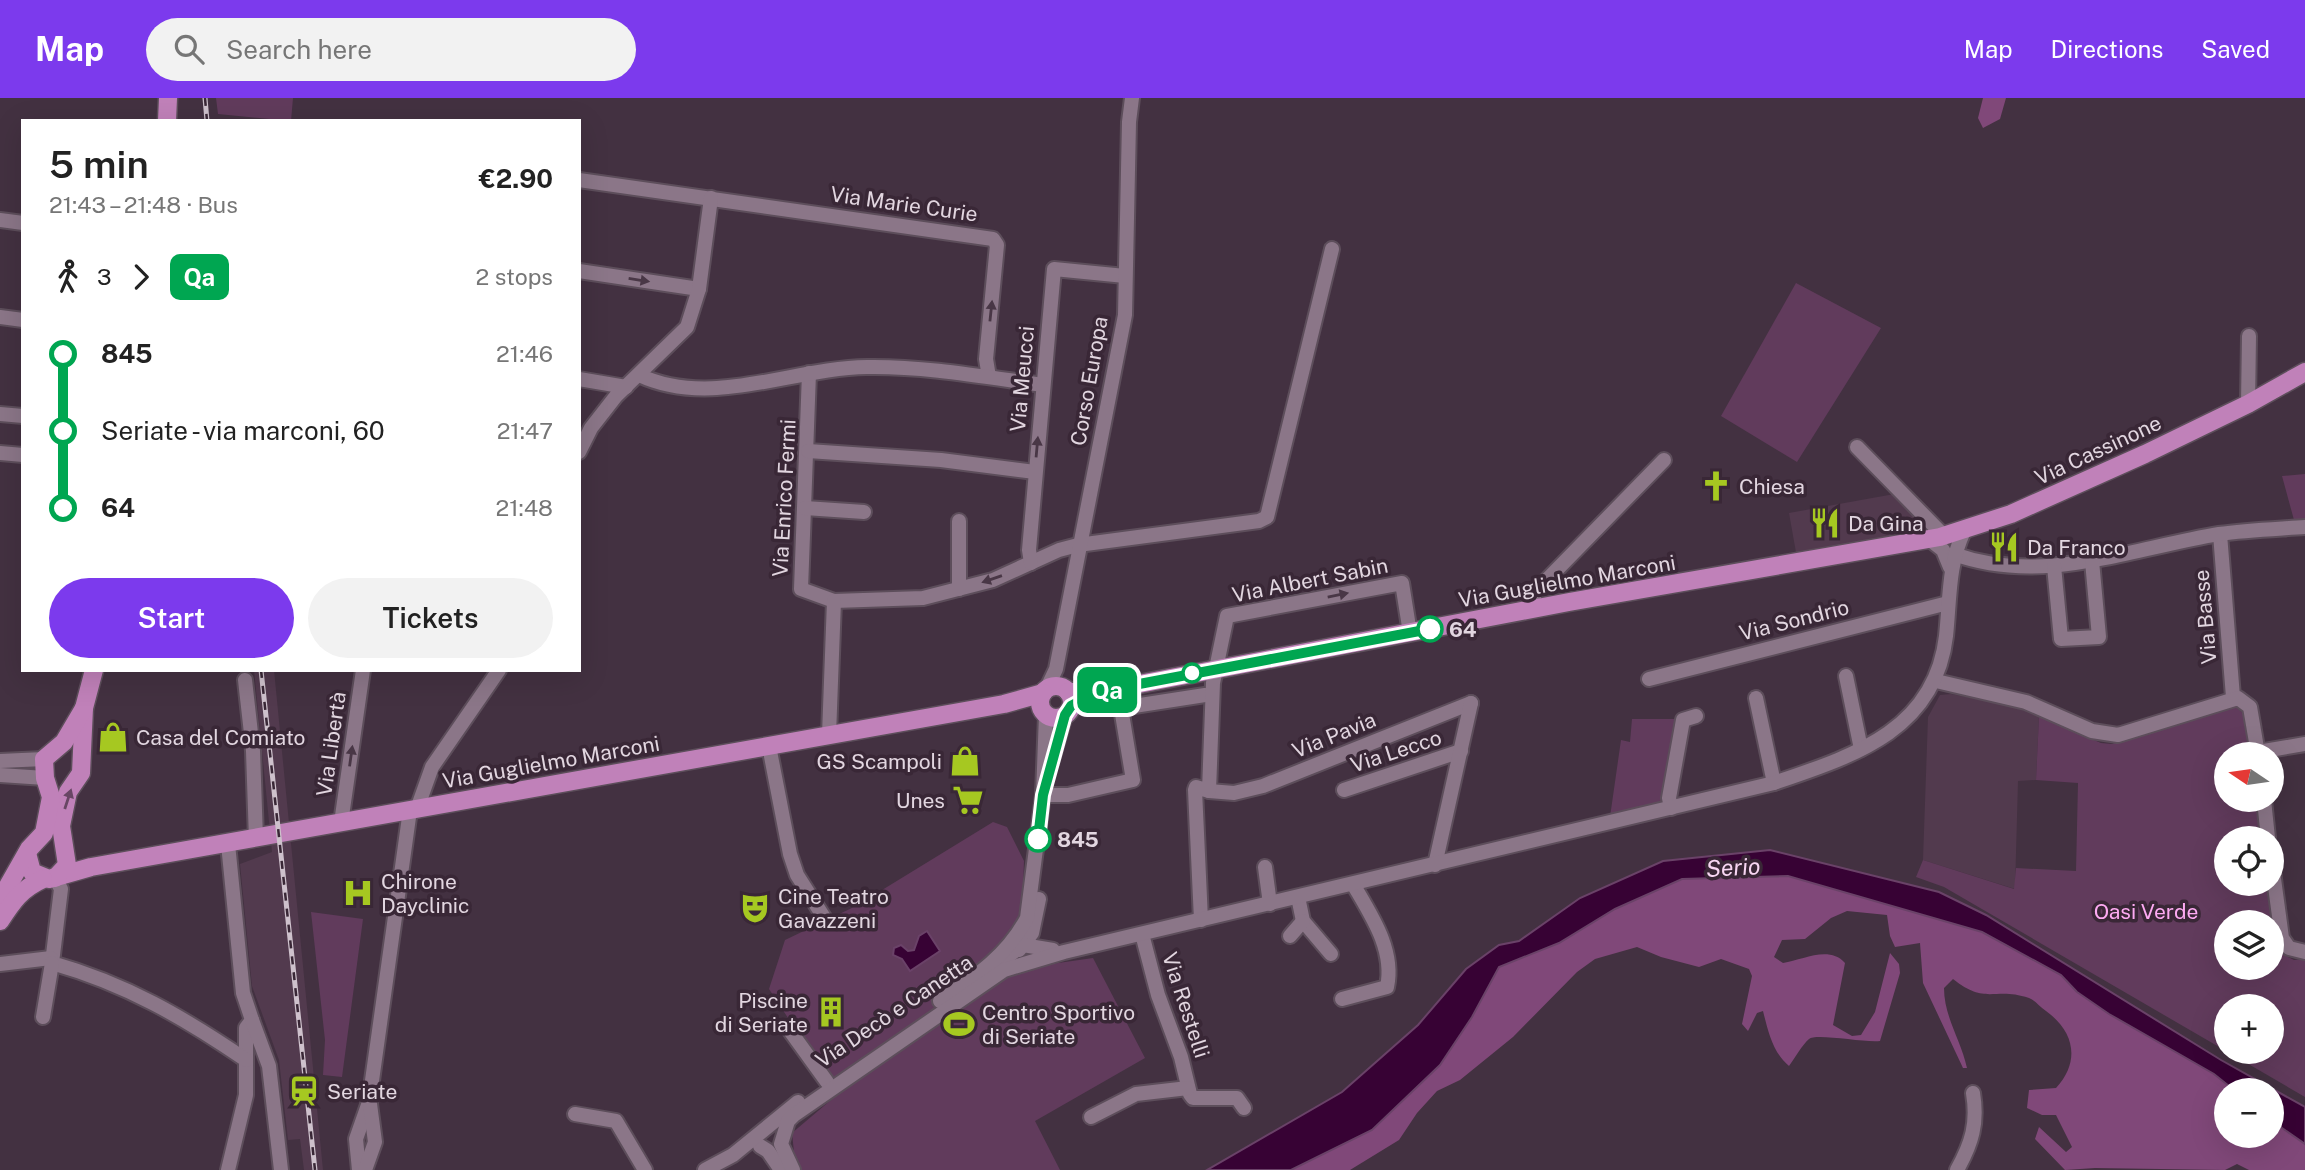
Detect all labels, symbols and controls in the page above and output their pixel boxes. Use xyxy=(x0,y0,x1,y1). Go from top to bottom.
search box xyxy=(146,18,636,81)
text: Map xyxy=(35,30,104,68)
icon: search xyxy=(170,30,208,68)
text: Search here xyxy=(226,34,372,65)
text: Map xyxy=(1964,35,2013,63)
text: Directions xyxy=(2051,35,2163,63)
text: Saved xyxy=(2201,35,2270,63)
text: 5 min xyxy=(49,142,149,187)
text: €2.90 xyxy=(479,163,553,194)
street label: Via Marie Curie xyxy=(829,181,979,227)
text: 21:43 – 21:48 · Bus xyxy=(49,191,238,218)
icon: walk xyxy=(49,258,87,296)
icon: forward xyxy=(122,258,160,296)
text: 3 xyxy=(97,263,112,290)
text: Qa xyxy=(184,263,215,291)
text: 2 stops xyxy=(475,263,553,290)
one-way arrow xyxy=(628,275,650,286)
one-way arrow xyxy=(985,300,996,322)
street label: Corso Europa xyxy=(1065,314,1113,448)
street label: Via Meucci xyxy=(1005,325,1039,433)
text: 845 xyxy=(101,338,153,369)
text: 21:46 xyxy=(496,340,553,367)
street label: Via Cassinone xyxy=(2031,410,2165,490)
text: Seriate - via marconi, 60 xyxy=(101,415,385,446)
text: 21:47 xyxy=(497,417,553,444)
street label: Via Enrico Fermi xyxy=(767,418,801,578)
one-way arrow xyxy=(1032,436,1043,458)
church icon: Chiesa xyxy=(1699,469,1733,503)
place label: Chiesa xyxy=(1739,474,1805,499)
text: 64 xyxy=(101,492,135,523)
text: 21:48 xyxy=(496,494,553,521)
restaurant icon: Da Gina xyxy=(1808,506,1842,540)
place label: Da Gina xyxy=(1848,511,1924,536)
restaurant icon: Da Franco xyxy=(1987,530,2021,564)
place label: Da Franco xyxy=(2027,535,2126,560)
street label: Via Guglielmo Marconi xyxy=(1457,550,1677,612)
street label: Via Albert Sabin xyxy=(1230,553,1390,607)
street label: Via Basse xyxy=(2188,569,2222,665)
one-way arrow xyxy=(982,574,1003,585)
button: Start xyxy=(49,578,294,658)
button: Tickets xyxy=(308,578,553,658)
one-way arrow xyxy=(1327,589,1349,600)
street label: Via Sondrio xyxy=(1737,594,1851,646)
marker: 64 xyxy=(1417,616,1443,642)
place label: 64 xyxy=(1449,617,1477,642)
unlabelled marker xyxy=(1182,663,1202,683)
line badge: Qa xyxy=(1076,667,1138,713)
text: Qa xyxy=(1091,676,1123,704)
street label: Via Libertà xyxy=(311,690,351,798)
street label: Via Pavia xyxy=(1289,707,1379,763)
shop icon: Casa del Comiato xyxy=(96,720,130,754)
place label: Casa del Comiato xyxy=(136,725,305,750)
street label: Via Lecco xyxy=(1347,725,1445,777)
street label: Via Guglielmo Marconi xyxy=(441,731,661,793)
north arrow xyxy=(2214,742,2284,812)
map controls xyxy=(2214,742,2284,1148)
shop icon: GS Scampoli xyxy=(948,744,982,778)
one-way arrow xyxy=(345,745,356,767)
place label: GS Scampoli xyxy=(817,749,942,774)
supermarket icon: Unes xyxy=(951,783,985,817)
one-way arrow xyxy=(63,788,74,809)
place label: Unes xyxy=(896,788,945,813)
marker: 845 xyxy=(1025,826,1051,852)
button: locate xyxy=(2214,826,2284,896)
place label: 845 xyxy=(1057,827,1099,852)
water label: Serio xyxy=(1705,852,1761,882)
place label: Chirone Dayclinic xyxy=(381,869,469,918)
hospital icon: Chirone Dayclinic xyxy=(341,876,375,910)
place label: Cine Teatro Gavazzeni xyxy=(778,884,889,933)
theatre icon: Cine Teatro Gavazzeni xyxy=(738,891,772,925)
park label: Oasi Verde xyxy=(2094,899,2198,924)
button: layers xyxy=(2214,910,2284,980)
street label: Via Decò e Canetta xyxy=(811,949,977,1073)
street label: Via Restelli xyxy=(1157,949,1215,1061)
place label: Piscine di Seriate xyxy=(715,988,808,1037)
button: + xyxy=(2214,994,2284,1064)
building icon: Piscine di Seriate xyxy=(814,995,848,1029)
place label: Centro Sportivo di Seriate xyxy=(982,1000,1135,1049)
sports icon: Centro Sportivo di Seriate xyxy=(942,1007,976,1041)
station icon: Seriate xyxy=(287,1074,321,1108)
button: − xyxy=(2214,1078,2284,1148)
place label: Seriate xyxy=(327,1079,397,1104)

